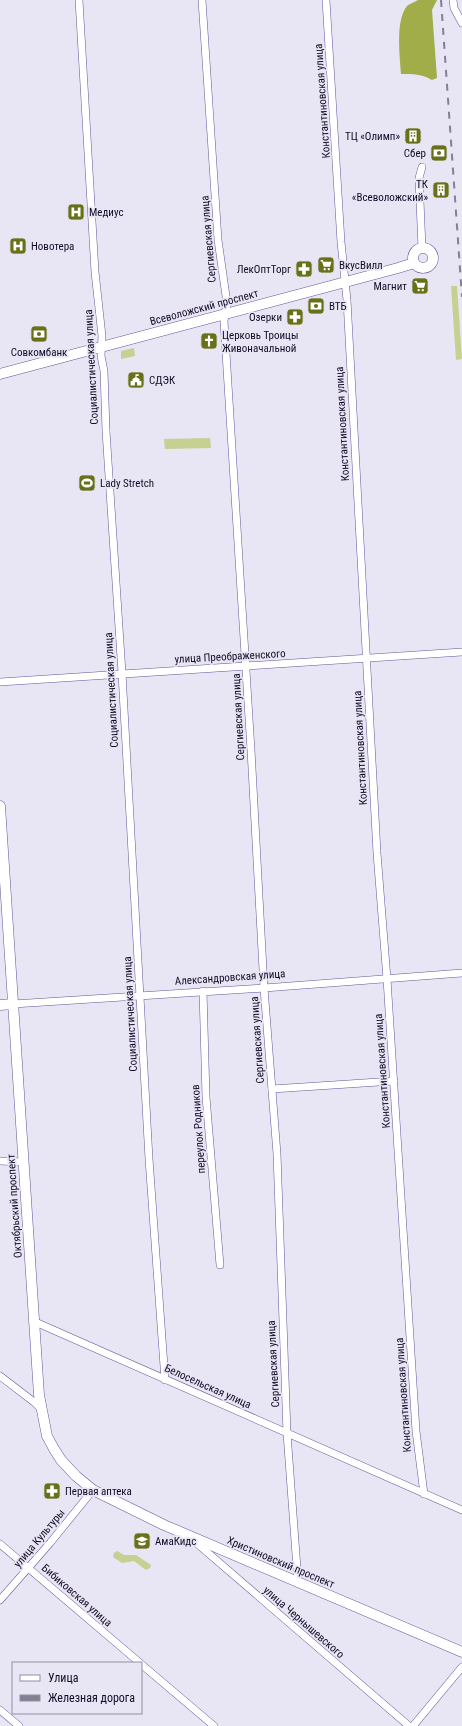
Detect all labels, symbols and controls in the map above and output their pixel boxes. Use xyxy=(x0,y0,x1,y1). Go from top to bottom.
street label: Константиновская улица xyxy=(312,43,333,159)
building icon: ТЦ «Олимп» xyxy=(403,126,423,146)
place label: ТЦ «Олимп» xyxy=(345,130,400,143)
bank icon: Сбер xyxy=(429,143,449,163)
place label: Сбер xyxy=(404,147,426,160)
place label: ТК «Всеволожский» xyxy=(352,178,429,204)
building icon: ТК «Всеволожский» xyxy=(431,180,451,200)
street label: Сергиевская улица xyxy=(198,195,219,283)
hospital icon: Медиус xyxy=(66,202,86,222)
place label: Медиус xyxy=(89,206,124,219)
hospital icon: Новотера xyxy=(8,236,28,256)
place label: Новотера xyxy=(31,240,74,253)
supermarket icon: ВкусВилл xyxy=(316,255,336,275)
pharmacy icon: ЛекОптТорг xyxy=(294,259,314,279)
place label: ВкусВилл xyxy=(339,259,383,272)
place label: ЛекОптТорг xyxy=(237,263,291,276)
supermarket icon: Магнит xyxy=(410,276,430,296)
place label: Магнит xyxy=(373,280,407,293)
street label: Всеволожский проспект xyxy=(148,287,260,328)
bank icon: ВТБ xyxy=(306,296,326,316)
place label: ВТБ xyxy=(329,300,347,313)
pharmacy icon: Озерки xyxy=(285,307,305,327)
street label: Социалистическая улица xyxy=(82,309,101,425)
place label: Озерки xyxy=(249,311,282,324)
bank icon: Совкомбанк xyxy=(29,324,49,344)
place label: Церковь Троицы Живоначальной xyxy=(222,329,298,355)
church icon: Церковь Троицы Живоначальной xyxy=(199,331,219,351)
place label: Совкомбанк xyxy=(11,346,68,359)
street label: Константиновская улица xyxy=(333,366,352,482)
public building icon: СДЭК xyxy=(126,370,146,390)
place label: СДЭК xyxy=(149,374,176,387)
sports icon: Lady Stretch xyxy=(77,473,97,493)
place label: Lady Stretch xyxy=(100,477,154,490)
street label: Социалистическая улица xyxy=(102,632,121,748)
street label: улица Преображенского xyxy=(174,647,286,666)
street label: Сергиевская улица xyxy=(230,673,247,761)
street label: Константиновская улица xyxy=(351,690,370,806)
street label: Социалистическая улица xyxy=(121,956,140,1072)
street label: Александровская улица xyxy=(174,967,286,988)
street label: Сергиевская улица xyxy=(248,996,267,1084)
street label: Константиновская улица xyxy=(372,1013,393,1129)
street label: переулок Родников xyxy=(189,1084,208,1174)
street label: Октябрьский проспект xyxy=(4,1153,25,1258)
street label: Сергиевская улица xyxy=(265,1320,282,1408)
street label: Константиновская улица xyxy=(393,1337,414,1453)
street label: Белосельская улица xyxy=(162,1361,253,1411)
pharmacy icon: Первая аптека xyxy=(42,1481,62,1501)
place label: Первая аптека xyxy=(65,1485,132,1498)
street label: улица Культуры xyxy=(11,1506,68,1570)
school or university icon: АмаКидс xyxy=(132,1531,152,1551)
street label: Христиновский проспект xyxy=(225,1534,337,1591)
place label: АмаКидс xyxy=(155,1535,196,1548)
street label: Бибиковская улица xyxy=(39,1561,114,1629)
street label: улица Чернышевского xyxy=(260,1584,347,1661)
legend xyxy=(12,1662,142,1714)
text: Улица xyxy=(48,1671,79,1685)
text: Железная дорога xyxy=(48,1691,135,1705)

